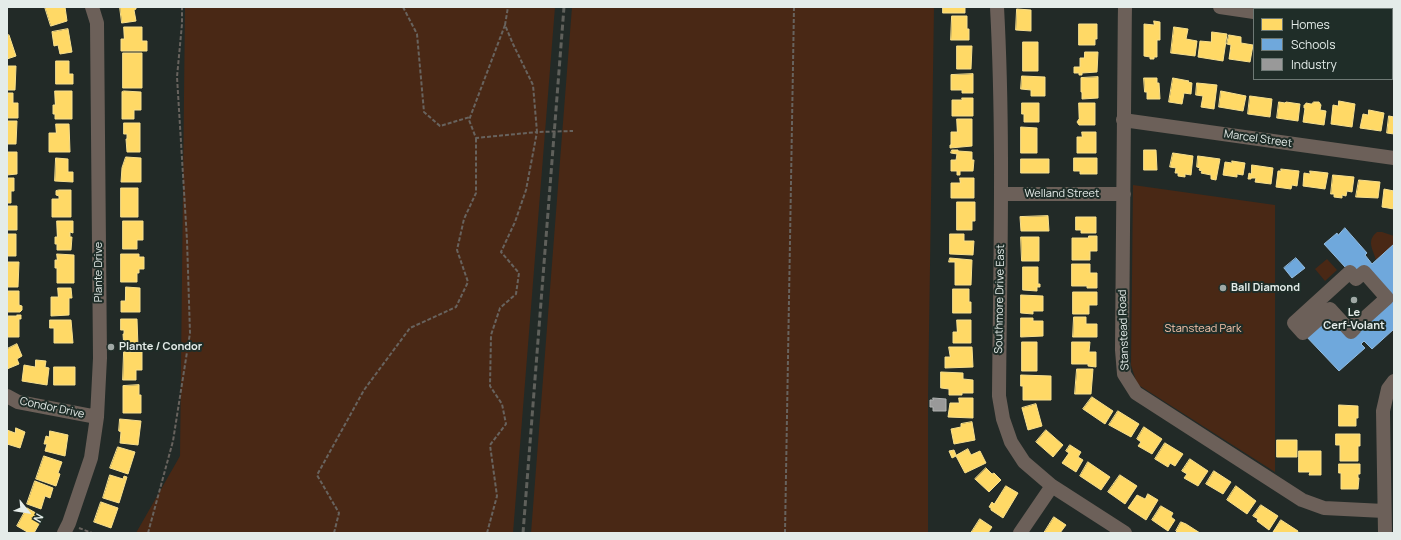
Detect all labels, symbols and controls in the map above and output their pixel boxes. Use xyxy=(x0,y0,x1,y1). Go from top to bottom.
legend xyxy=(1253,8,1393,80)
text: Homes xyxy=(1291,16,1330,33)
text: Schools xyxy=(1291,36,1335,53)
text: Industry xyxy=(1291,56,1337,73)
street label: Marcel Street xyxy=(1223,128,1293,150)
street label: Welland Street xyxy=(1025,187,1099,201)
street label: Plante Drive xyxy=(92,242,106,302)
street label: Southmore Drive East xyxy=(992,244,1008,354)
place label: Ball Diamond xyxy=(1231,281,1300,295)
marker: Ball Diamond xyxy=(1218,283,1228,293)
street label: Stanstead Road xyxy=(1116,289,1132,371)
marker: Le Cerf-Volant xyxy=(1349,295,1359,305)
place label: Le Cerf-Volant xyxy=(1323,306,1385,332)
park label: Stanstead Park xyxy=(1165,322,1241,336)
place label: Plante / Condor xyxy=(119,340,202,354)
marker: Plante / Condor xyxy=(106,342,116,352)
street label: Condor Drive xyxy=(18,395,86,421)
north arrow xyxy=(8,492,48,532)
text: N xyxy=(30,511,47,525)

